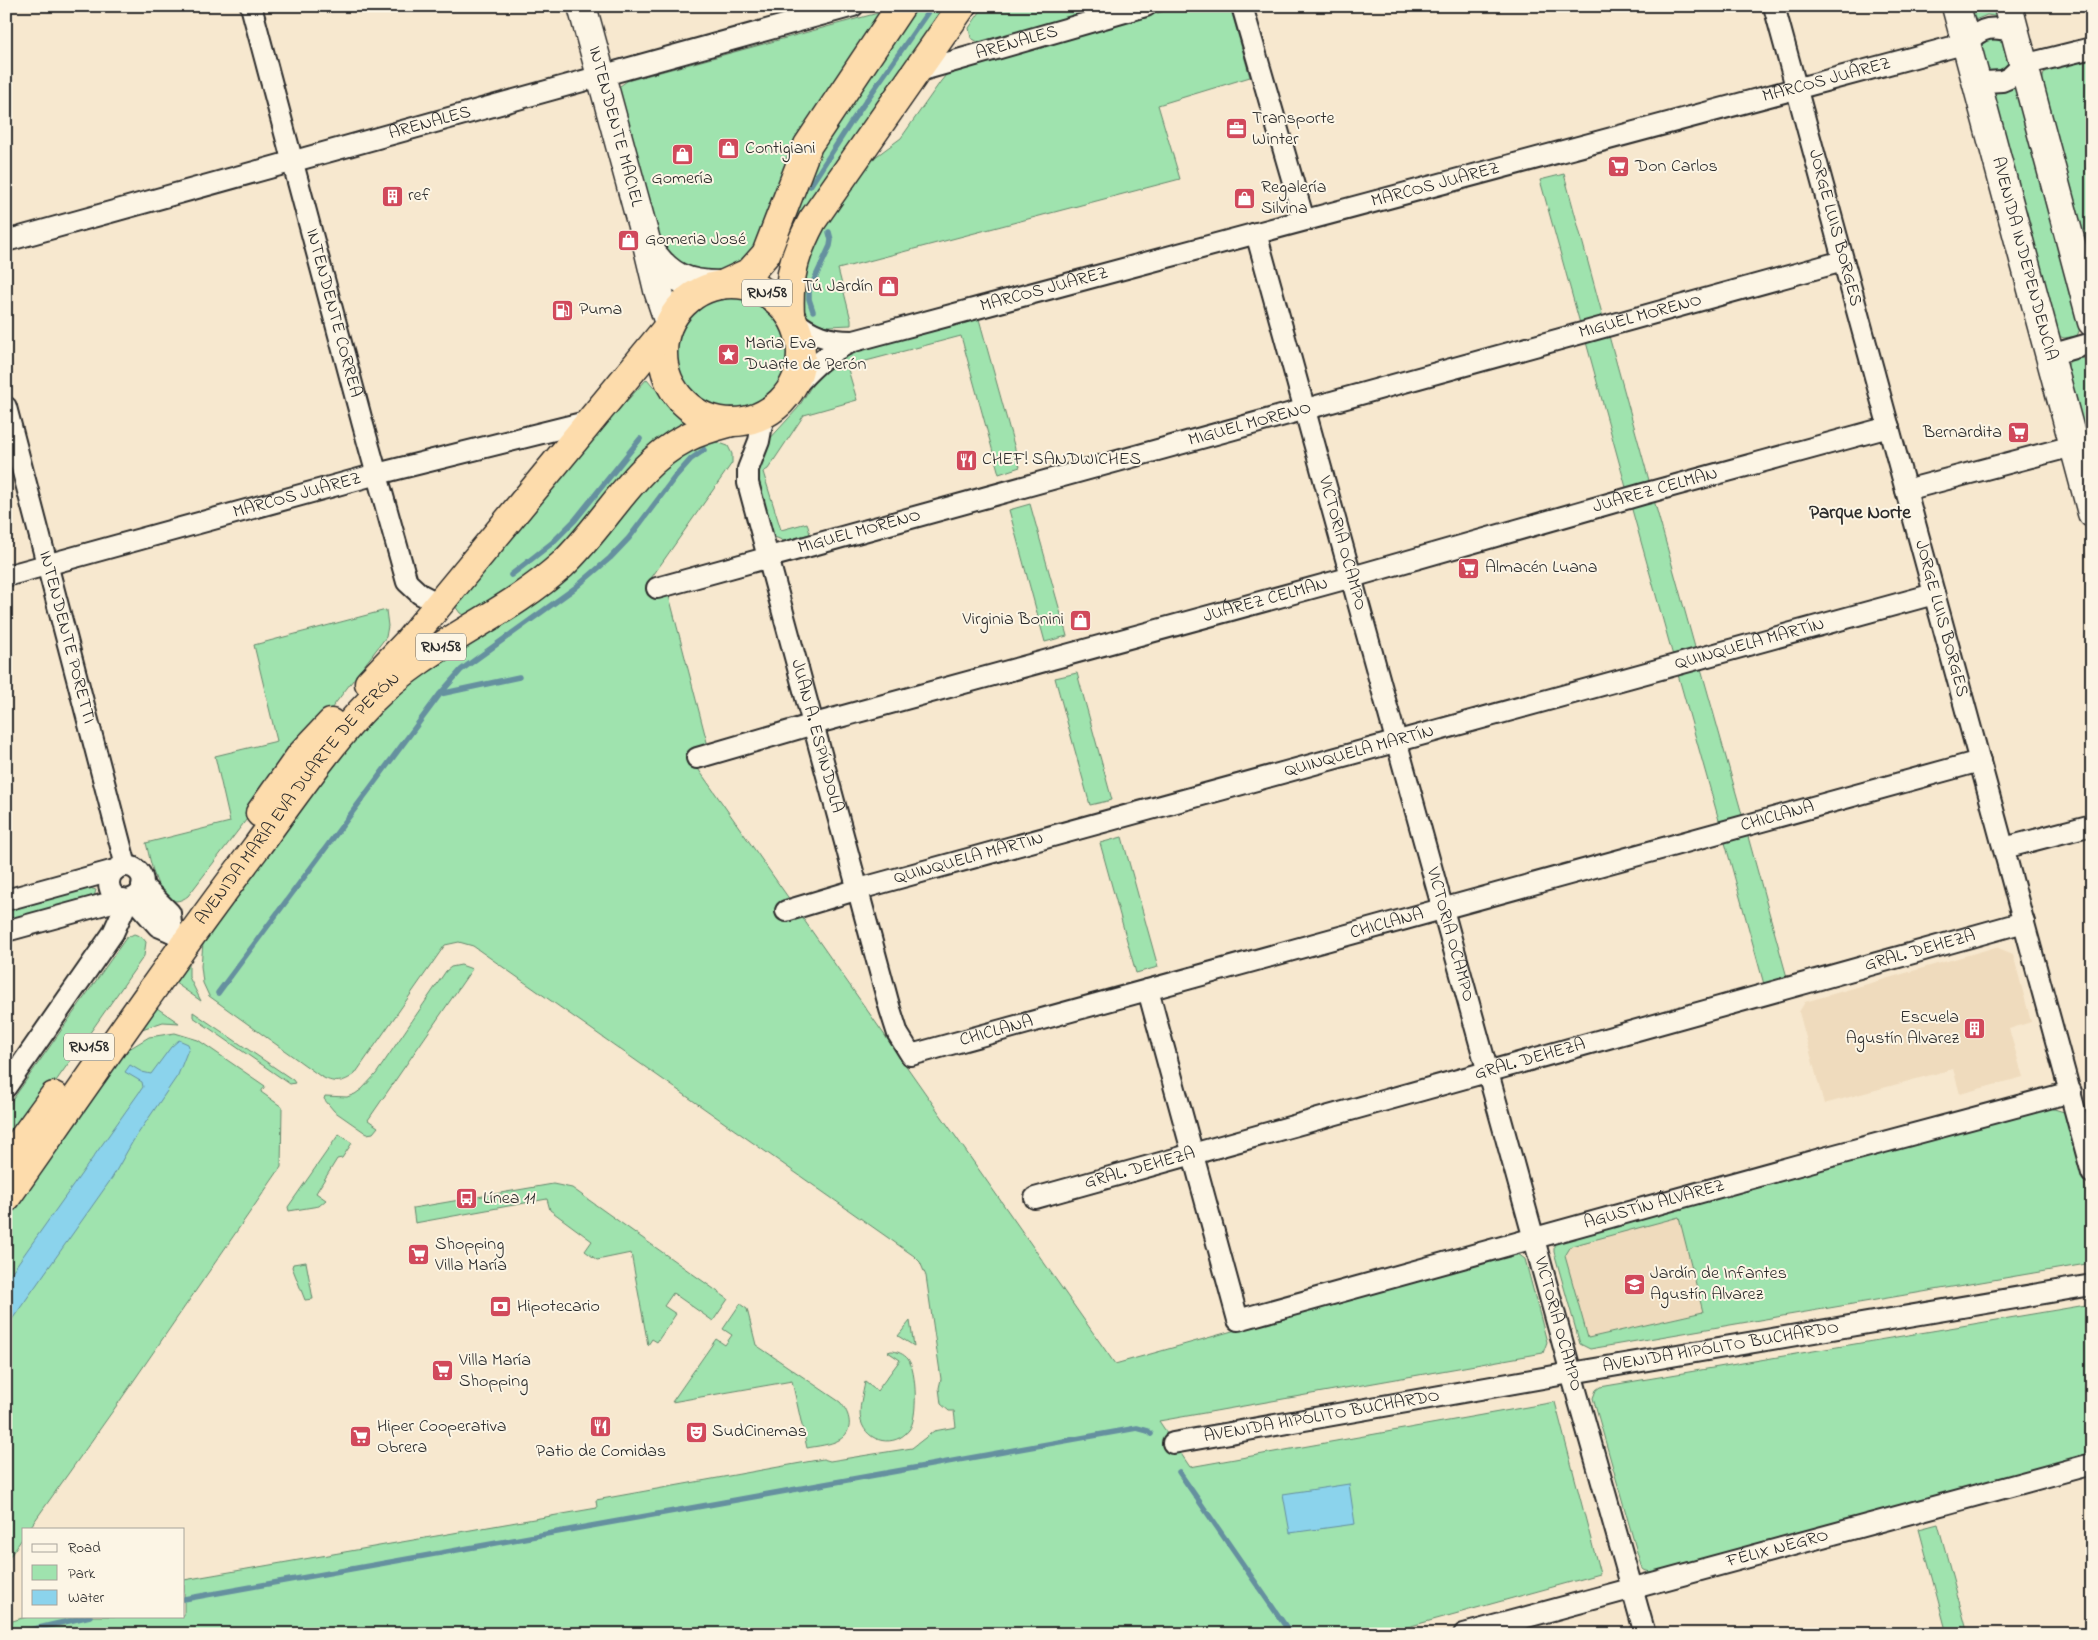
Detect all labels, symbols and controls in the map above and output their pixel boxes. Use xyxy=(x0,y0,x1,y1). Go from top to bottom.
street label: ARENALES xyxy=(973,19,1061,67)
street label: INTENDENTE MACIEL xyxy=(581,43,649,210)
street label: MARCOS JUÁREZ xyxy=(1760,51,1894,110)
street label: ARENALES xyxy=(386,100,474,147)
place label: Transporte Winter xyxy=(1252,106,1335,153)
office icon: Transporte Winter xyxy=(1224,117,1248,141)
place label: Contigiani xyxy=(745,136,816,163)
shop icon: Contigiani xyxy=(717,137,741,161)
shop icon: Gomería xyxy=(670,142,694,166)
street label: JORGE LUIS BORGES xyxy=(1801,147,1868,309)
place label: Don Carlos xyxy=(1634,154,1718,180)
street label: AVENIDA INDEPENDENCIA xyxy=(1984,154,2064,364)
supermarket icon: Don Carlos xyxy=(1607,155,1631,179)
street label: MARCOS JUÁREZ xyxy=(1368,156,1503,215)
place label: Gomería xyxy=(651,166,713,192)
place label: Regalería Silvina xyxy=(1261,175,1326,222)
place label: ref xyxy=(408,183,431,209)
building icon: ref xyxy=(380,184,404,208)
shop icon: Regalería Silvina xyxy=(1233,186,1257,210)
street label: INTENDENTE CORREA xyxy=(298,226,368,401)
place label: Gomeria José xyxy=(645,227,747,253)
shop icon: Gomeria José xyxy=(617,228,641,252)
street label: MARCOS JUÁREZ xyxy=(977,260,1111,320)
place label: Tú Jardín xyxy=(803,274,873,300)
shop icon: Tú Jardín xyxy=(877,275,901,299)
road number: RN158 xyxy=(742,280,792,306)
street label: MIGUEL MORENO xyxy=(1576,288,1705,346)
place label: Puma xyxy=(579,297,622,323)
fuel station icon: Puma xyxy=(551,298,575,322)
place label: Maria Eva Duarte de Perón xyxy=(744,331,866,378)
place icon: Maria Eva Duarte de Perón xyxy=(717,342,741,366)
street label: MIGUEL MORENO xyxy=(1185,395,1314,454)
place label: Bernardita xyxy=(1922,420,2002,446)
supermarket icon: Bernardita xyxy=(2006,421,2030,445)
place label: CHEF! SANDWICHES xyxy=(982,447,1141,473)
restaurant icon: CHEF! SANDWICHES xyxy=(954,448,978,472)
street label: JUÁREZ CELMAN xyxy=(1590,461,1721,521)
street label: MARCOS JUÁREZ xyxy=(230,466,364,526)
street label: VICTORIA OCAMPO xyxy=(1311,472,1373,614)
district label: Parque Norte xyxy=(1809,500,1911,527)
street label: MIGUEL MORENO xyxy=(795,503,924,562)
street label: JORGE LUIS BORGES xyxy=(1907,537,1975,700)
street label: INTENDENTE PORETTI xyxy=(31,548,101,727)
place label: Almacén Luana xyxy=(1485,555,1597,581)
supermarket icon: Almacén Luana xyxy=(1457,556,1481,580)
street label: JUÁREZ CELMAN xyxy=(1200,571,1331,630)
place label: Virginia Bonini xyxy=(961,607,1064,634)
shop icon: Virginia Bonini xyxy=(1068,608,1092,632)
street label: QUINQUELA MARTÍN xyxy=(1672,612,1828,677)
road number: RN158 xyxy=(416,634,466,660)
street label: JUAN A. ESPÍNDOLA xyxy=(783,657,850,816)
street label: AVENIDA MARÍA EVA DUARTE DE PERÓN xyxy=(190,666,406,931)
street label: QUINQUELA MARTÍN xyxy=(1281,719,1437,785)
street label: CHICLANA xyxy=(1738,794,1817,839)
street label: QUINQUELA MARTÍN xyxy=(891,826,1047,892)
street label: VICTORIA OCAMPO xyxy=(1419,864,1481,1005)
street label: CHICLANA xyxy=(1347,902,1427,947)
street label: GRAL. DEHEZA xyxy=(1862,923,1979,979)
place label: Escuela Agustín Alvarez xyxy=(1846,1005,1959,1053)
street label: CHICLANA xyxy=(957,1009,1036,1054)
building icon: Escuela Agustín Alvarez xyxy=(1963,1016,1987,1040)
street label: GRAL. DEHEZA xyxy=(1472,1032,1589,1088)
road number: RN158 xyxy=(64,1034,114,1060)
street label: GRAL. DEHEZA xyxy=(1082,1141,1198,1197)
street label: AGUSTÍN ÁLVAREZ xyxy=(1581,1173,1728,1237)
place label: Línea 11 xyxy=(483,1186,536,1212)
bus stop icon: Línea 11 xyxy=(455,1187,479,1211)
place label: Shopping Villa María xyxy=(434,1232,507,1279)
supermarket icon: Shopping Villa María xyxy=(407,1243,431,1267)
street label: VICTORIA OCAMPO xyxy=(1526,1253,1589,1394)
place label: Jardín de Infantes Agustín Alvarez xyxy=(1650,1261,1787,1309)
school or university icon: Jardín de Infantes Agustín Alvarez xyxy=(1622,1272,1646,1296)
place label: Hipotecario xyxy=(517,1294,600,1320)
bank icon: Hipotecario xyxy=(489,1295,513,1319)
street label: AVENIDA HIPÓLITO BUCHARDO xyxy=(1601,1315,1841,1380)
place label: Villa María Shopping xyxy=(458,1348,531,1396)
supermarket icon: Villa María Shopping xyxy=(431,1359,455,1383)
street label: AVENIDA HIPÓLITO BUCHARDO xyxy=(1202,1383,1442,1450)
place label: Hiper Cooperativa Obrera xyxy=(377,1414,506,1461)
restaurant icon: Patio de Comidas xyxy=(589,1415,613,1439)
place label: SudCinemas xyxy=(712,1419,807,1445)
theatre icon: SudCinemas xyxy=(684,1420,708,1444)
supermarket icon: Hiper Cooperativa Obrera xyxy=(349,1425,373,1449)
place label: Patio de Comidas xyxy=(536,1439,666,1465)
street label: FÉLIX NEGRO xyxy=(1723,1523,1832,1576)
legend xyxy=(22,1528,185,1618)
text: Road xyxy=(68,1537,101,1559)
text: Park xyxy=(68,1563,96,1585)
text: Water xyxy=(68,1587,104,1609)

